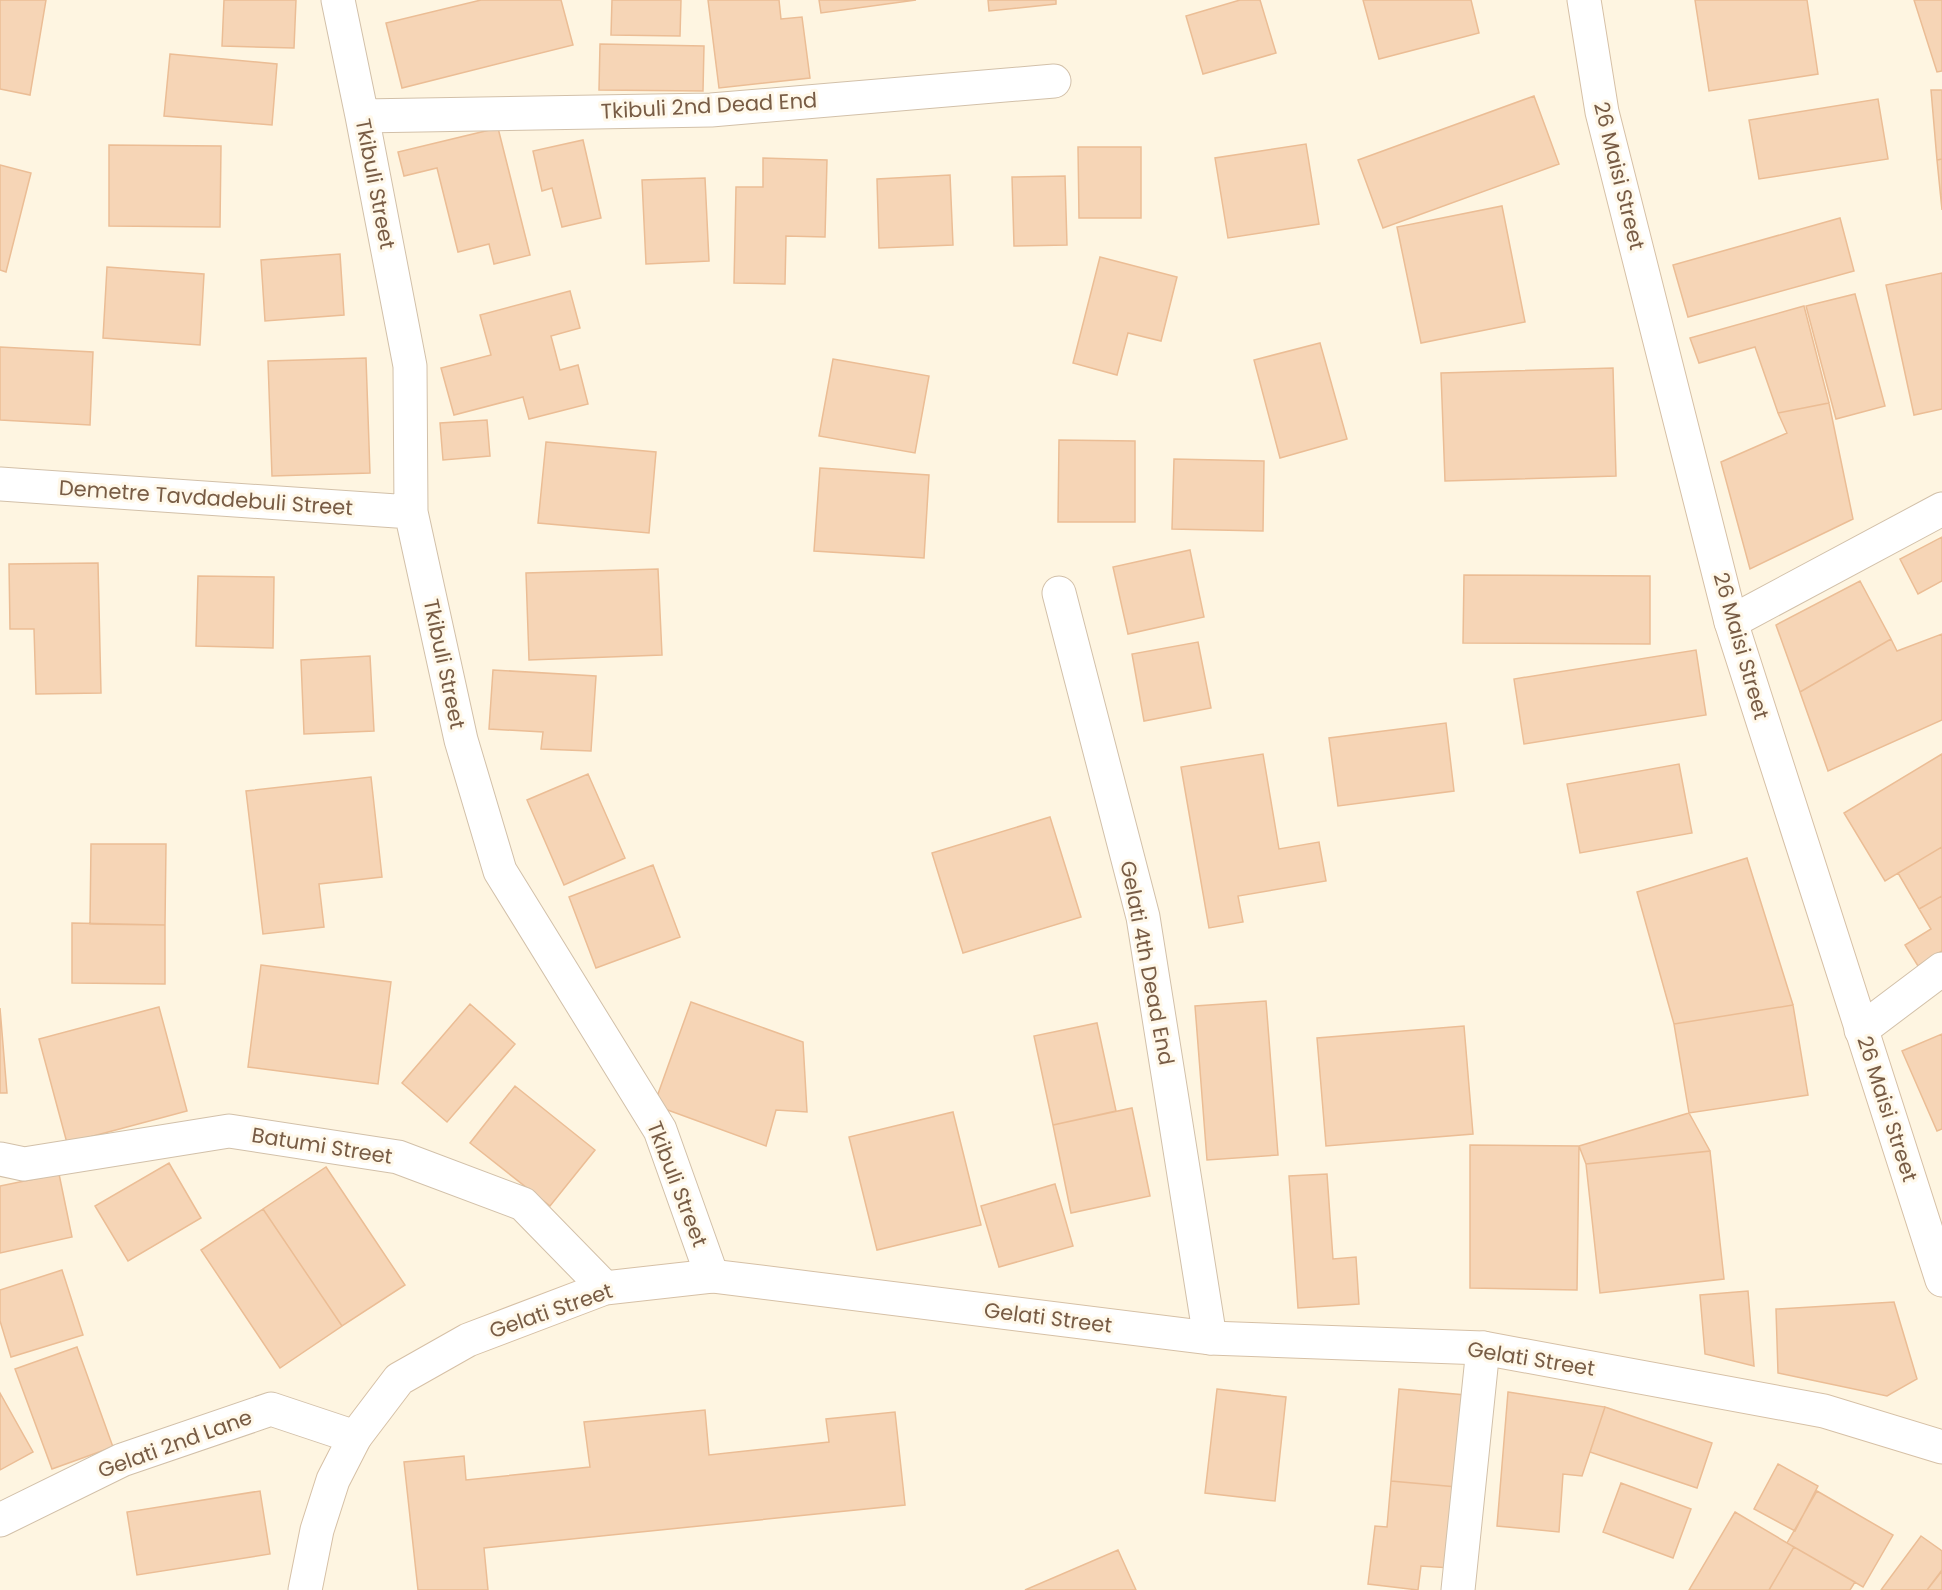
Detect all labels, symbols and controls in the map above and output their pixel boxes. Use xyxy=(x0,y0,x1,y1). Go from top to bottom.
street label: Tkibuli 2nd Dead End xyxy=(600,85,818,126)
street label: 26 Maisi Street xyxy=(1587,99,1652,253)
street label: Tkibuli Street xyxy=(349,116,402,252)
street label: Demetre Tavdadebuli Street xyxy=(58,473,354,522)
street label: 26 Maisi Street xyxy=(1707,569,1776,723)
street label: Tkibuli Street xyxy=(417,596,472,732)
street label: Gelati 4th Dead End xyxy=(1113,858,1182,1067)
street label: 26 Maisi Street xyxy=(1850,1032,1925,1185)
street label: Tkibuli Street xyxy=(640,1117,715,1251)
street label: Batumi Street xyxy=(250,1120,394,1171)
street label: Gelati Street xyxy=(485,1276,616,1345)
street label: Gelati Street xyxy=(982,1295,1114,1340)
street label: Gelati Street xyxy=(1465,1334,1597,1383)
street label: Gelati 2nd Lane xyxy=(94,1402,256,1485)

